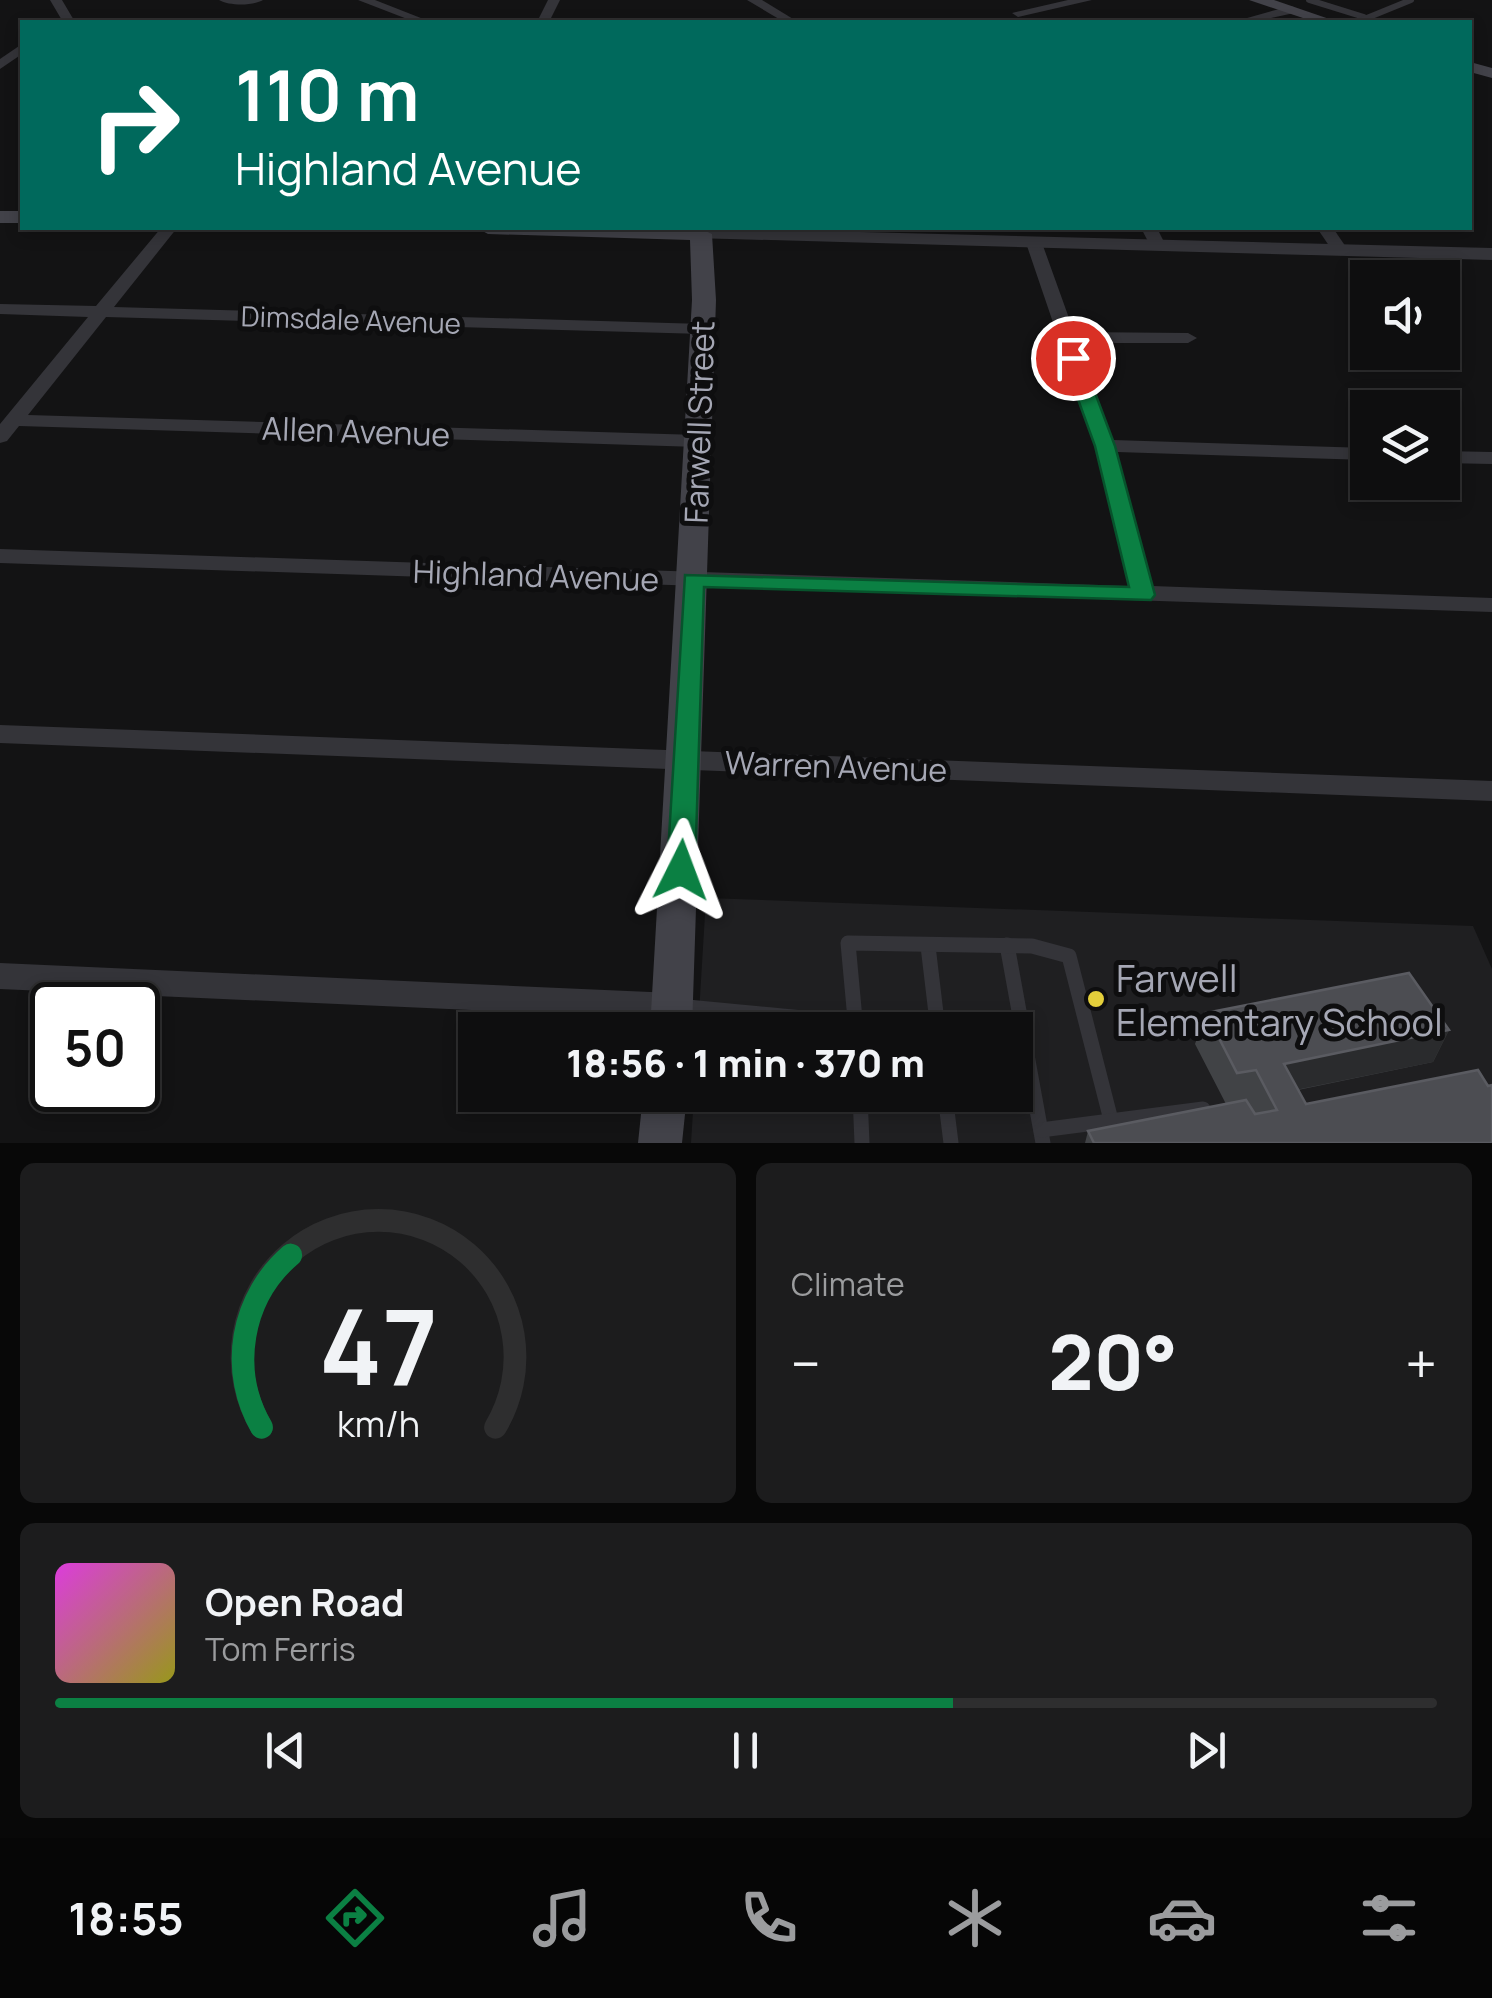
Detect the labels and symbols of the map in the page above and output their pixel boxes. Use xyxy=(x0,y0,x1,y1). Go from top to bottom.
street label: Dimsdale Avenue xyxy=(240,296,462,342)
pin xyxy=(1031,316,1116,401)
street label: Farwell Street xyxy=(673,320,725,524)
street label: Allen Avenue xyxy=(261,406,451,456)
street label: Highland Avenue xyxy=(412,549,660,601)
street label: Warren Avenue xyxy=(724,740,948,792)
position arrow xyxy=(629,818,733,922)
place label: Farwell Elementary School xyxy=(1116,951,1443,1047)
speed limit sign: 50 xyxy=(30,982,160,1112)
marker: Farwell Elementary School xyxy=(1085,988,1107,1010)

